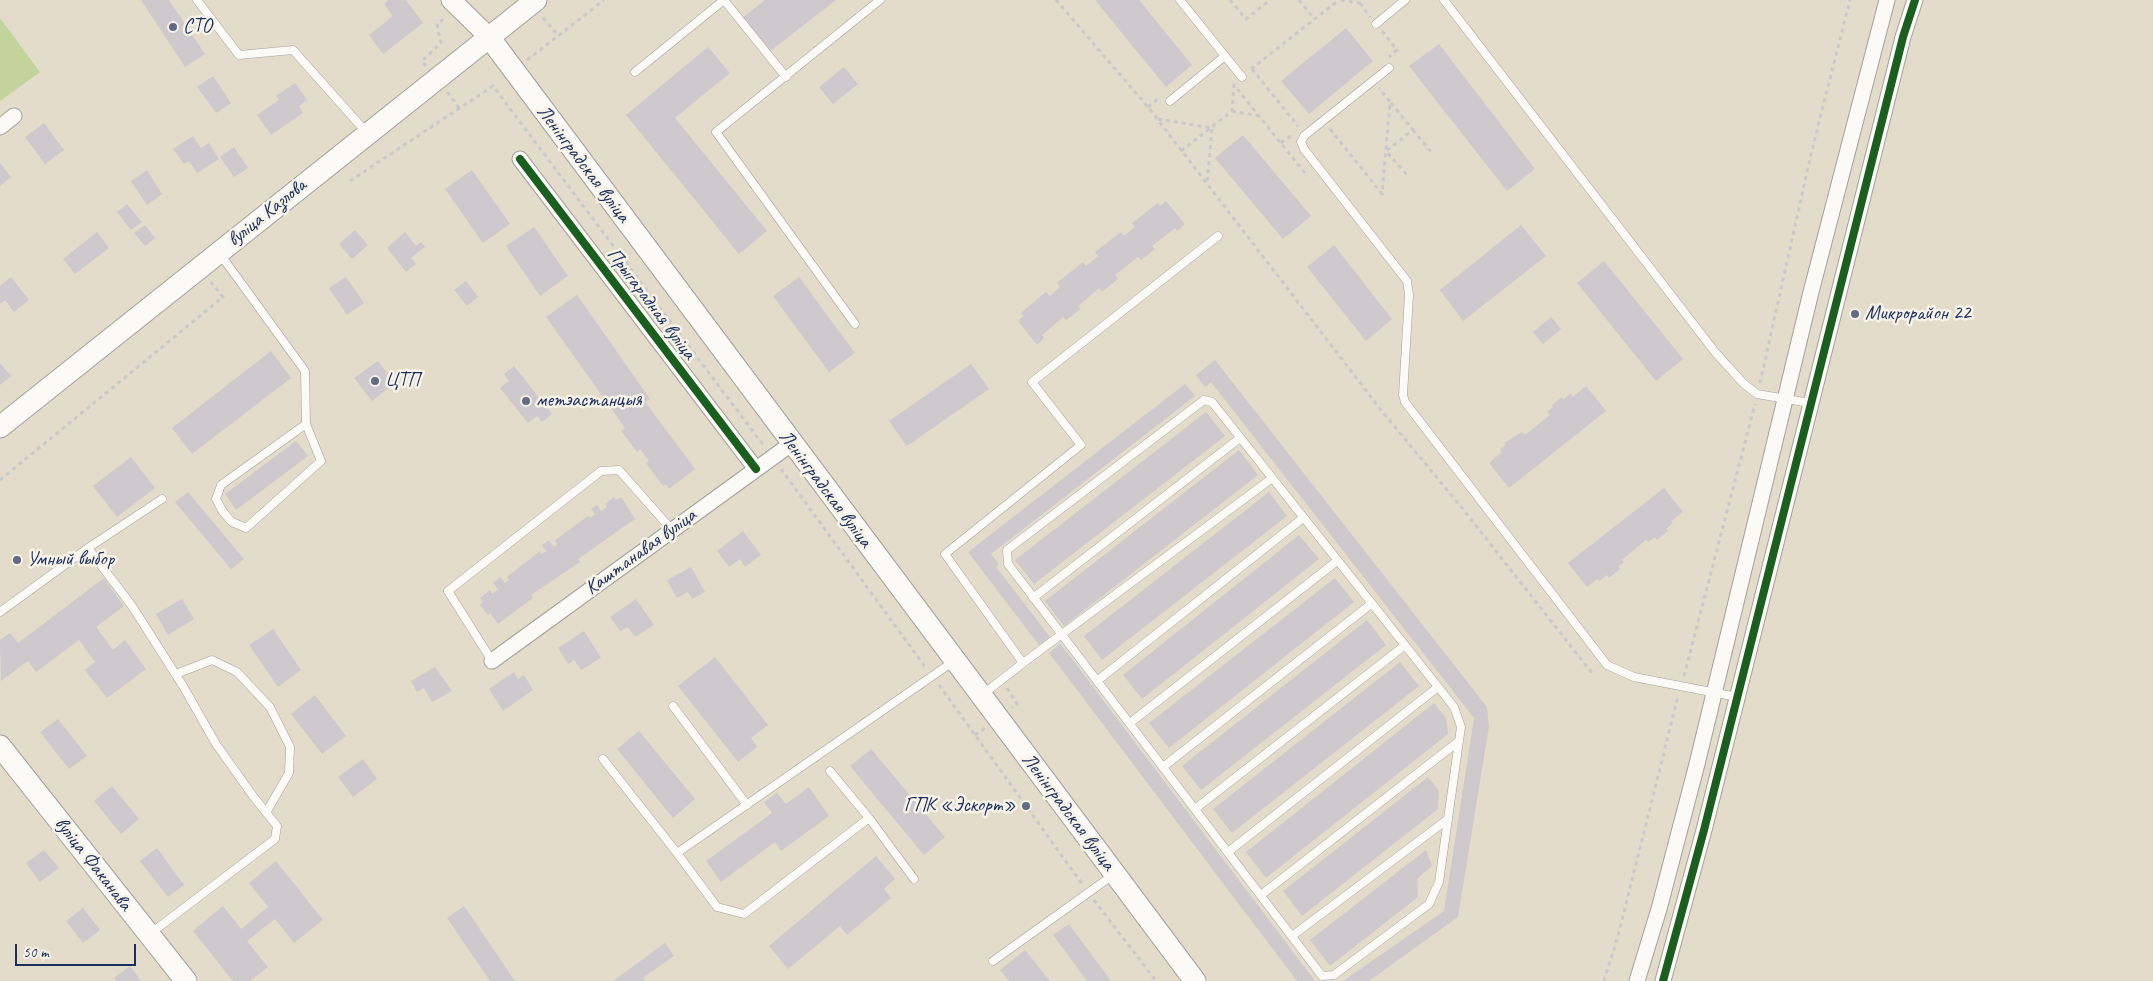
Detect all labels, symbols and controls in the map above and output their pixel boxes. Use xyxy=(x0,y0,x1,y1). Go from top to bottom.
place label: СТО xyxy=(183,15,212,39)
marker: СТО xyxy=(167,21,179,33)
street label: Ленінградская вуліца xyxy=(531,101,635,227)
street label: вуліца Казлова xyxy=(223,174,311,252)
street label: Прыгарадная вуліца xyxy=(601,243,701,365)
place label: Микрорайон 22 xyxy=(1865,302,1971,326)
marker: Микрорайон 22 xyxy=(1849,308,1861,320)
place label: ЦТП xyxy=(385,369,419,393)
marker: ЦТП xyxy=(369,375,381,387)
place label: метэастанцыя xyxy=(536,389,642,413)
marker: метэастанцыя xyxy=(520,395,532,407)
street label: Ленінградская вуліца xyxy=(773,426,877,552)
street label: Каштанавая вуліца xyxy=(581,504,701,600)
place label: Умный выбор xyxy=(27,548,114,572)
marker: Умный выбор xyxy=(11,554,23,566)
street label: Ленінградская вуліца xyxy=(1016,749,1120,875)
place label: ГПК «Эскорт» xyxy=(904,794,1016,818)
marker: ГПК «Эскорт» xyxy=(1020,800,1032,812)
street label: вуліца Факанава xyxy=(49,812,137,916)
scale bar xyxy=(18,934,139,966)
text: 50 m xyxy=(23,943,49,962)

